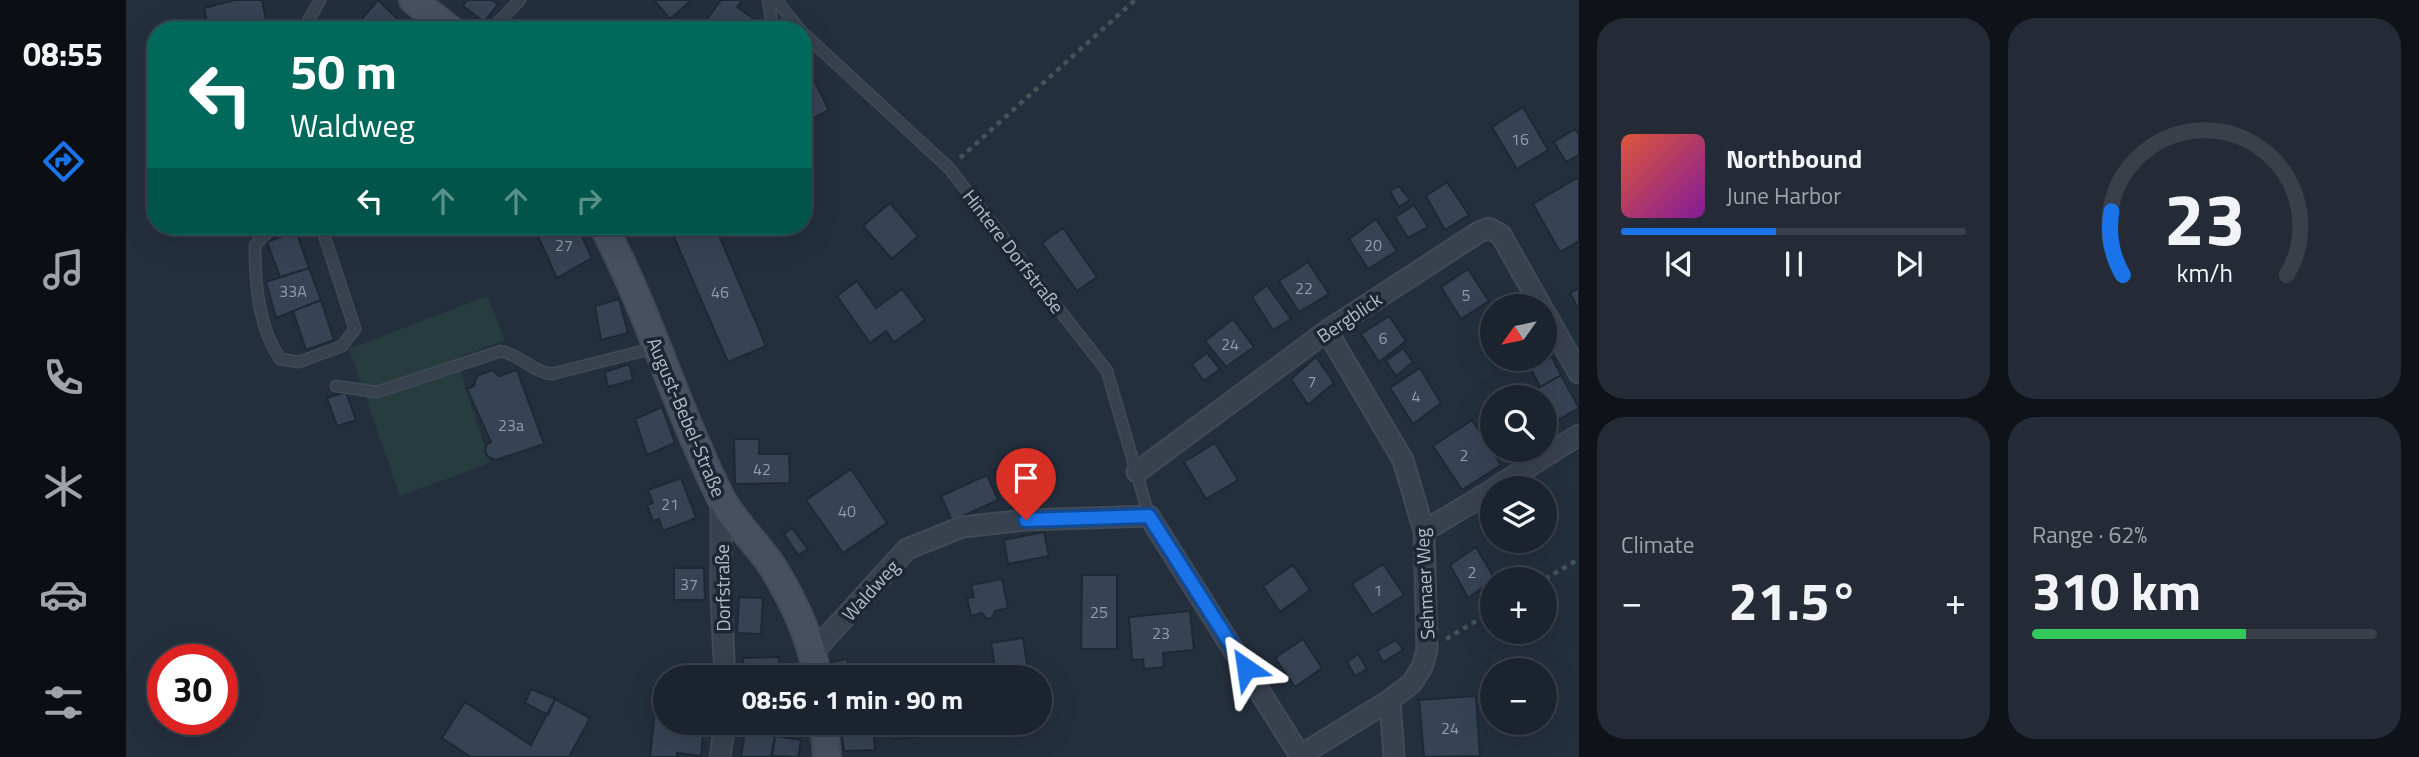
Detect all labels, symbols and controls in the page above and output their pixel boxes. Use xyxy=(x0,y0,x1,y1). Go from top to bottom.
text: 08:55 xyxy=(23,30,103,78)
text: 50 m xyxy=(290,33,397,108)
icon: left xyxy=(175,49,266,140)
text: Waldweg xyxy=(290,101,415,149)
house number: 16 xyxy=(1511,127,1529,151)
icon: directions xyxy=(39,137,88,186)
text: Northbound xyxy=(1726,139,1862,178)
text: 23 xyxy=(2164,163,2245,273)
text: June Harbor xyxy=(1726,178,1841,213)
icon: left xyxy=(351,182,389,220)
icon: ahead xyxy=(424,182,462,220)
icon: ahead xyxy=(497,182,535,220)
icon: right xyxy=(570,182,608,220)
street label: Hintere Dorfstraße xyxy=(956,183,1072,319)
house number: 27 xyxy=(555,233,573,257)
house number: 20 xyxy=(1364,233,1382,257)
icon: music xyxy=(39,245,88,294)
icon: previous xyxy=(1660,245,1698,283)
icon: pause xyxy=(1775,245,1813,283)
icon: next xyxy=(1890,245,1928,283)
text: km/h xyxy=(2176,254,2233,292)
house number: 22 xyxy=(1295,276,1313,300)
house number: 33A xyxy=(279,279,307,303)
house number: 46 xyxy=(711,280,729,304)
house number: 5 xyxy=(1462,283,1471,307)
street label: Bergblick xyxy=(1310,284,1388,350)
north arrow xyxy=(1480,294,1558,371)
map controls xyxy=(1480,294,1557,735)
house number: 6 xyxy=(1379,326,1388,350)
house number: 24 xyxy=(1221,332,1239,356)
street label: August-Bebel-Straße xyxy=(640,333,734,501)
icon: phone xyxy=(39,353,88,402)
house number: 7 xyxy=(1308,369,1316,393)
house number: 4 xyxy=(1412,384,1421,408)
button: search xyxy=(1480,385,1557,462)
house number: 23a xyxy=(498,413,524,437)
house number: 2 xyxy=(1460,443,1468,467)
pin xyxy=(996,448,1056,520)
house number: 42 xyxy=(753,457,771,481)
icon: arrive xyxy=(1007,459,1045,497)
icon: climate xyxy=(39,462,88,511)
button: layers xyxy=(1480,476,1557,553)
house number: 21 xyxy=(661,492,679,516)
house number: 40 xyxy=(838,499,856,523)
text: Range · 62% xyxy=(2032,517,2147,552)
street label: Sehmaer Weg xyxy=(1407,527,1441,641)
text: Climate xyxy=(1621,527,1694,562)
street label: Dorfstraße xyxy=(707,544,737,632)
text: 310 km xyxy=(2032,551,2201,630)
street label: Waldweg xyxy=(834,553,906,627)
house number: 2 xyxy=(1468,560,1476,584)
text: 21.5° xyxy=(1729,561,1858,640)
button: + xyxy=(1480,567,1557,644)
icon: car xyxy=(39,570,88,619)
house number: 37 xyxy=(680,572,698,596)
text: − xyxy=(1621,572,1642,630)
text: + xyxy=(1945,572,1966,630)
house number: 1 xyxy=(1374,578,1382,602)
house number: 25 xyxy=(1090,600,1108,624)
house number: 23 xyxy=(1152,621,1170,645)
position arrow xyxy=(1209,631,1283,705)
speed limit sign: 30 xyxy=(147,644,238,735)
button: − xyxy=(1480,658,1557,735)
icon: filters xyxy=(39,678,88,727)
text: 08:56 · 1 min · 90 m xyxy=(742,680,963,719)
house number: 24 xyxy=(1441,716,1459,740)

